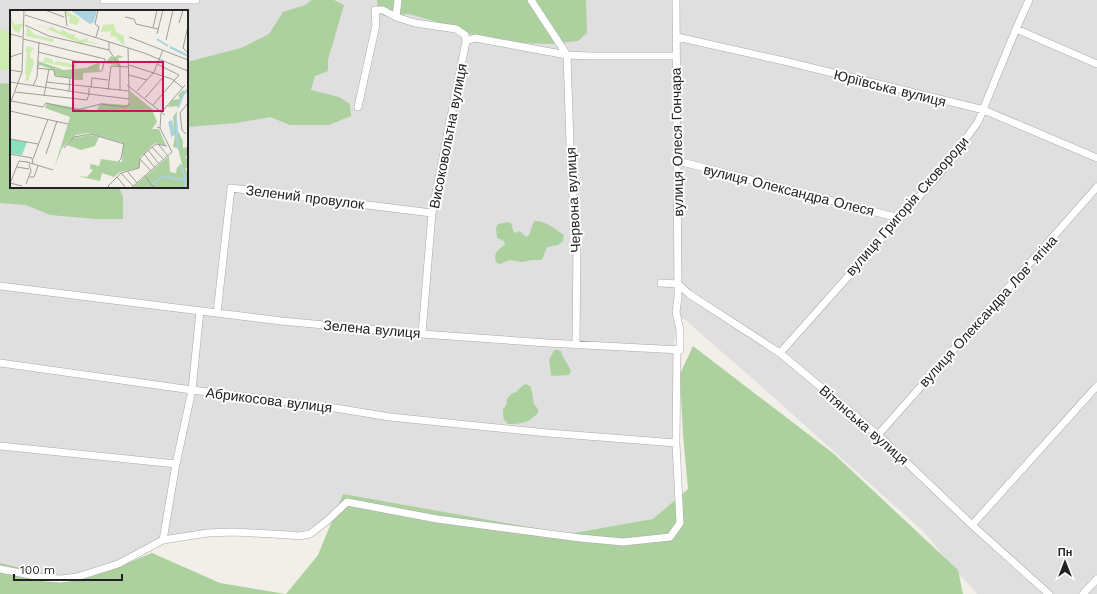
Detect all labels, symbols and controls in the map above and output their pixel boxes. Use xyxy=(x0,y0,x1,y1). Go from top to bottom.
inset map xyxy=(10,10,188,188)
street label: Високовольтна вулиця xyxy=(426,62,470,210)
street label: Юріївська вулиця xyxy=(832,66,948,110)
street label: вулиця Олеся Гончара xyxy=(668,67,686,217)
street label: вулиця Григорія Сковороди xyxy=(842,133,972,279)
street label: Червона вулиця xyxy=(562,147,584,253)
street label: вулиця Олександра Олеся xyxy=(702,161,876,219)
street label: Зелений провулок xyxy=(245,182,366,212)
street label: вулиця Олександра Ловʼягіна xyxy=(916,232,1060,390)
street label: Зелена вулиця xyxy=(323,317,421,341)
street label: Вітянська вулиця xyxy=(816,382,912,468)
street label: Абрикосова вулиця xyxy=(205,384,333,416)
north arrow xyxy=(1045,542,1085,582)
text: Пн xyxy=(1058,546,1072,559)
scale bar xyxy=(14,556,122,582)
text: 100 m xyxy=(20,563,55,577)

